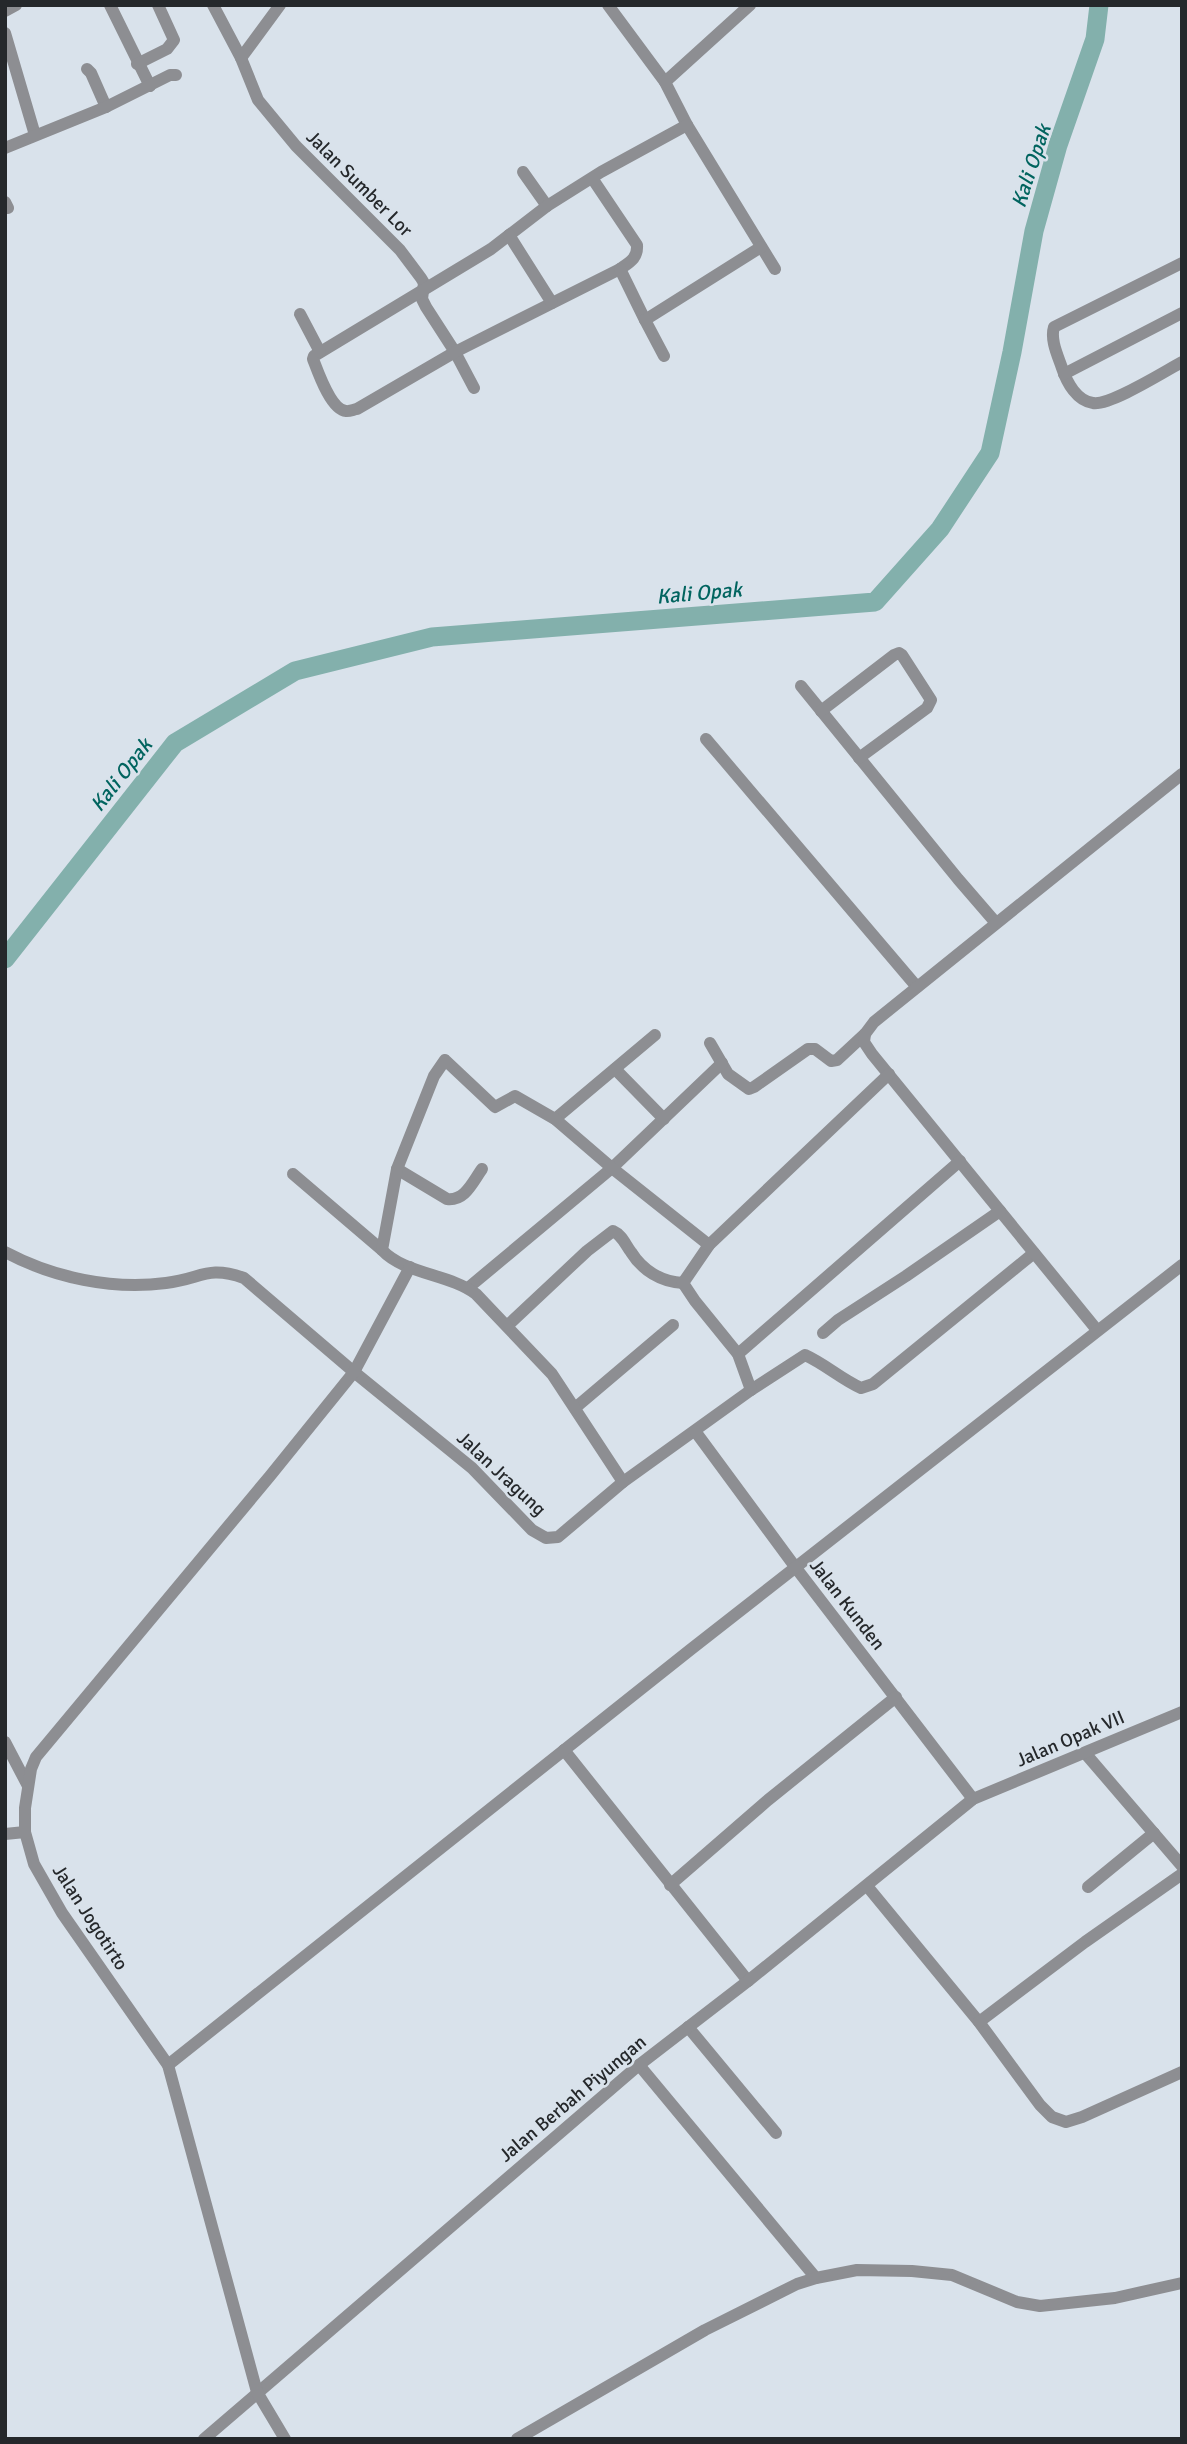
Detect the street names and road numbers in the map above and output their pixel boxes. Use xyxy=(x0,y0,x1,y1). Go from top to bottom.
street label: Jalan Sumber Lor xyxy=(301,126,417,242)
street label: Jalan Jragung xyxy=(452,1426,551,1521)
street label: Jalan Kunden xyxy=(804,1554,890,1655)
street label: Jalan Opak VII xyxy=(1013,1705,1128,1773)
street label: Jalan Jogotirto xyxy=(47,1860,133,1975)
street label: Jalan Berbah Piyungan xyxy=(494,2030,651,2167)

